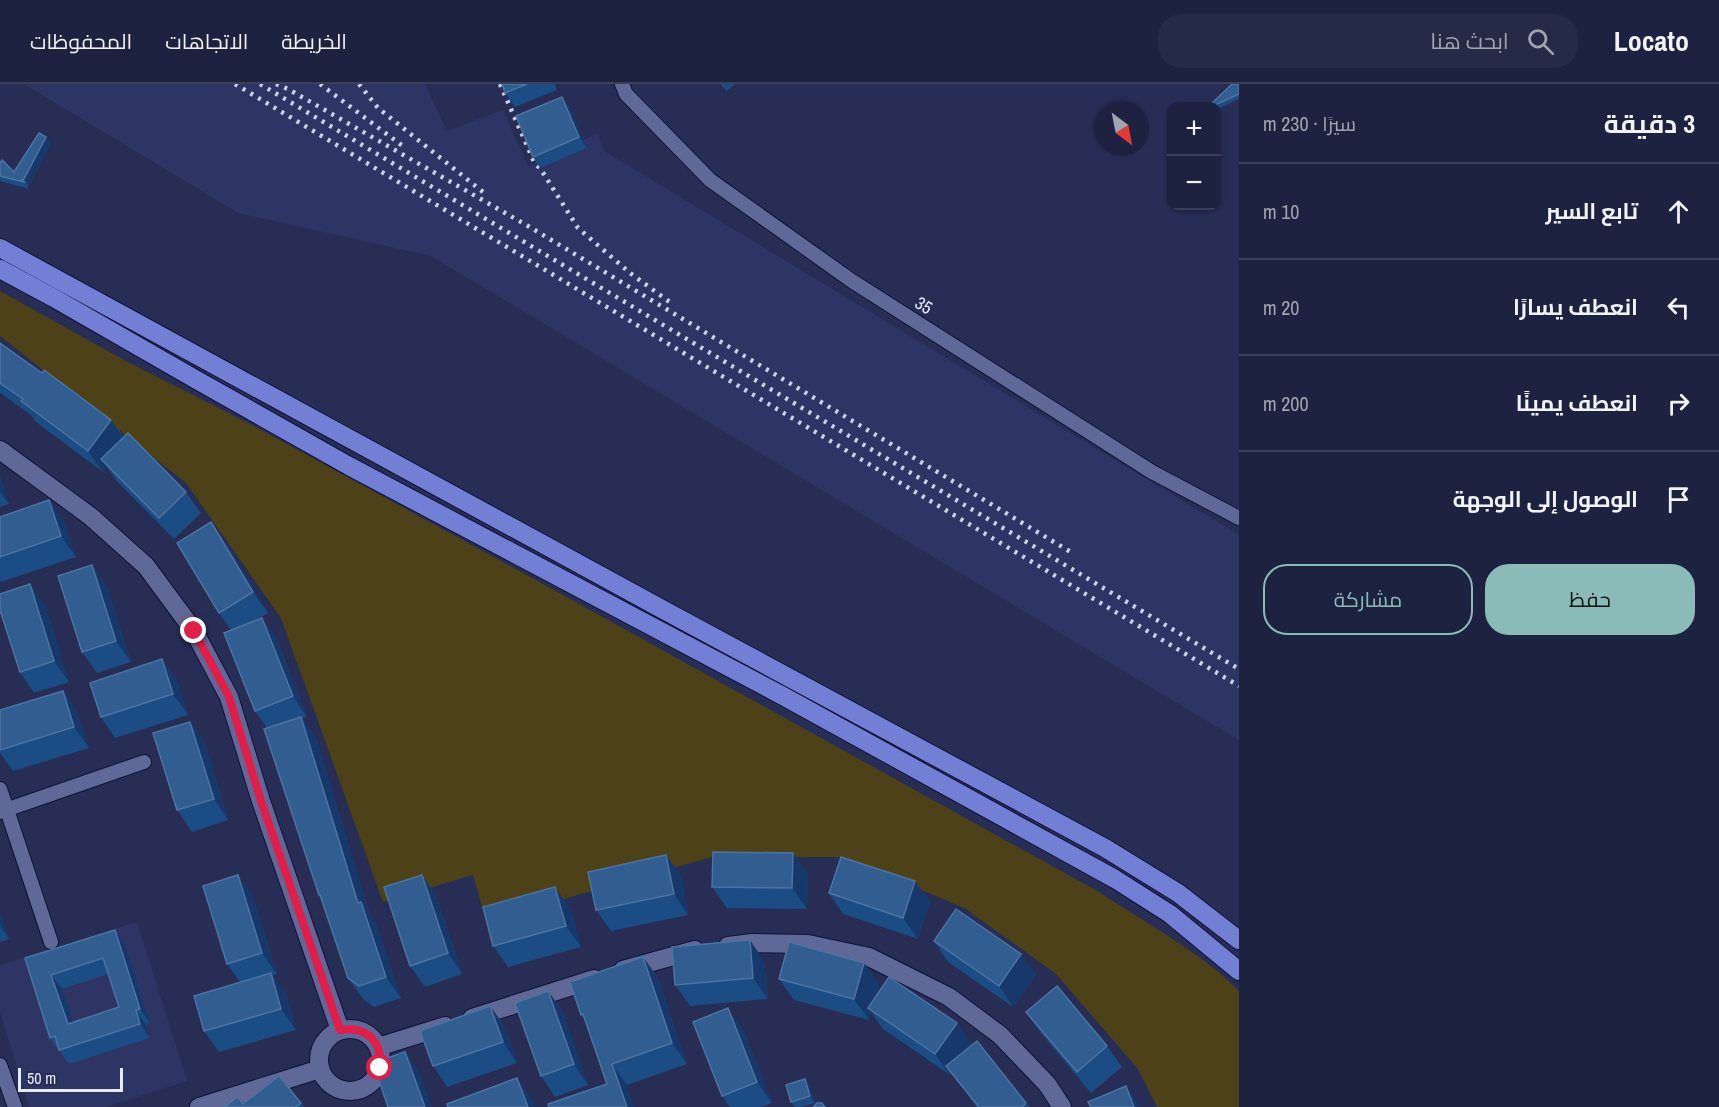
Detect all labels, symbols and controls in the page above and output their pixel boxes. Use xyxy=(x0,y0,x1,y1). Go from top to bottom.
search box xyxy=(1158,14,1578,68)
text: Locato xyxy=(1614,22,1689,60)
icon: search xyxy=(1524,25,1557,58)
text: ابحث هنا xyxy=(1430,26,1509,56)
text: المحفوظات xyxy=(30,27,132,56)
text: الاتجاهات xyxy=(165,27,248,56)
text: الخريطة xyxy=(281,27,347,56)
north arrow xyxy=(1095,102,1149,156)
map controls xyxy=(1167,102,1221,210)
button: + xyxy=(1167,102,1221,156)
text: 3 دقيقة xyxy=(1604,106,1695,141)
text: سيرًا · 230 m xyxy=(1263,110,1356,137)
button: − xyxy=(1167,156,1221,210)
icon: ahead xyxy=(1662,195,1695,228)
text: تابع السير xyxy=(1546,196,1638,226)
text: 10 m xyxy=(1263,198,1299,225)
street label: 35 xyxy=(910,290,938,320)
icon: left xyxy=(1662,291,1695,324)
text: انعطف يسارًا xyxy=(1513,292,1638,322)
text: 20 m xyxy=(1263,294,1299,321)
icon: right xyxy=(1662,387,1695,420)
text: انعطف يمينًا xyxy=(1516,388,1638,418)
text: 200 m xyxy=(1263,390,1309,417)
icon: arrive xyxy=(1662,483,1695,516)
text: الوصول إلى الوجهة xyxy=(1453,484,1638,514)
button: مشاركة xyxy=(1263,564,1473,635)
button: حفظ xyxy=(1485,564,1695,635)
route end xyxy=(180,617,206,643)
route start xyxy=(366,1054,392,1080)
scale bar xyxy=(18,1065,123,1092)
text: 50 m xyxy=(27,1067,56,1089)

